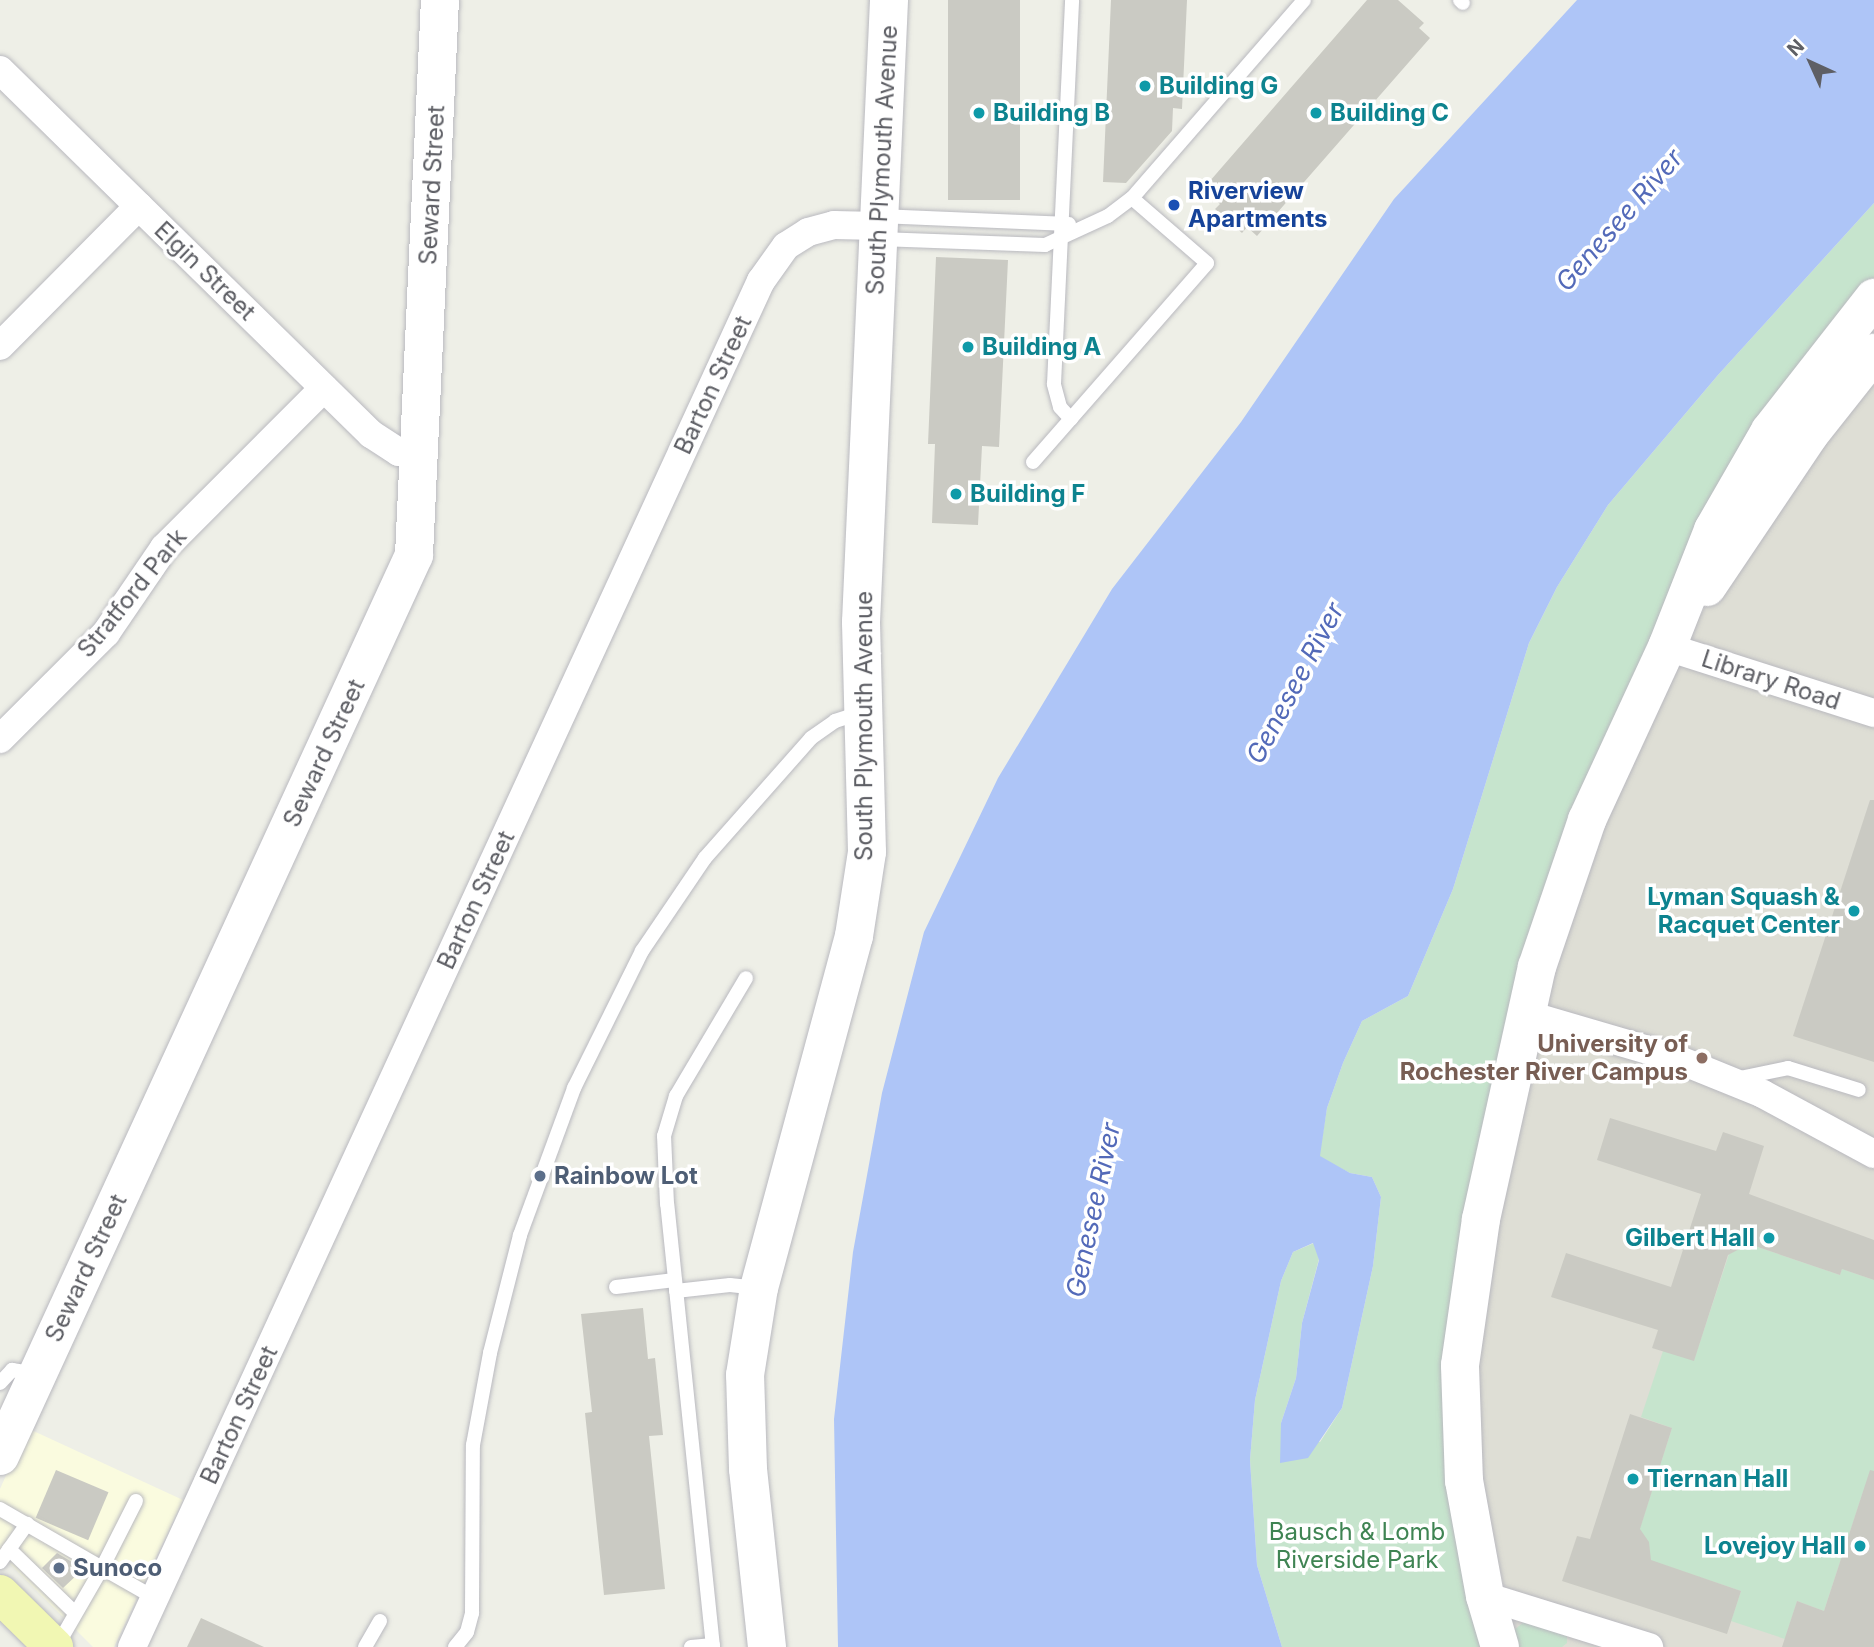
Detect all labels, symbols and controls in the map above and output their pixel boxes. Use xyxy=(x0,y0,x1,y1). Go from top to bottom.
street label: South Plymouth Avenue xyxy=(861,24,903,296)
north arrow xyxy=(1776,28,1846,98)
text: N xyxy=(1783,35,1809,61)
place label: Building G xyxy=(1159,72,1278,100)
marker: Building G xyxy=(1137,78,1153,94)
place label: Building B xyxy=(993,99,1110,127)
place label: Building C xyxy=(1330,99,1449,127)
street label: Seward Street xyxy=(413,104,451,266)
marker: Building B xyxy=(971,105,987,121)
marker: Building C xyxy=(1308,105,1324,121)
water label: Genesee River xyxy=(1549,143,1689,297)
place label: Riverview Apartments xyxy=(1188,177,1327,233)
marker: Riverview Apartments xyxy=(1166,197,1182,213)
street label: Elgin Street xyxy=(148,216,262,326)
street label: Barton Street xyxy=(668,311,758,459)
place label: Building A xyxy=(982,333,1101,361)
marker: Building A xyxy=(960,339,976,355)
place label: Building F xyxy=(970,480,1085,508)
marker: Building F xyxy=(948,486,964,502)
street label: Stratford Park xyxy=(71,523,193,663)
street label: South Plymouth Avenue xyxy=(850,591,878,861)
water label: Genesee River xyxy=(1240,597,1350,769)
street label: Library Road xyxy=(1698,644,1844,716)
street label: Seward Street xyxy=(277,674,371,832)
street label: Barton Street xyxy=(431,826,521,974)
place label: Lyman Squash & Racquet Center xyxy=(1647,883,1840,939)
marker: Lyman Squash & Racquet Center xyxy=(1846,903,1862,919)
place label: University of Rochester River Campus xyxy=(1400,1030,1688,1086)
marker: University of Rochester River Campus xyxy=(1694,1050,1710,1066)
water label: Genesee River xyxy=(1059,1120,1127,1300)
place label: Rainbow Lot xyxy=(554,1162,698,1190)
marker: Rainbow Lot xyxy=(532,1168,548,1184)
street label: Seward Street xyxy=(39,1189,133,1347)
place label: Gilbert Hall xyxy=(1625,1224,1755,1252)
marker: Gilbert Hall xyxy=(1761,1230,1777,1246)
street label: Barton Street xyxy=(194,1341,284,1489)
place label: Tiernan Hall xyxy=(1647,1465,1788,1493)
marker: Tiernan Hall xyxy=(1625,1471,1641,1487)
park label: Bausch & Lomb Riverside Park xyxy=(1269,1518,1445,1574)
place label: Lovejoy Hall xyxy=(1704,1532,1846,1560)
marker: Lovejoy Hall xyxy=(1852,1538,1868,1554)
place label: Sunoco xyxy=(73,1554,162,1582)
marker: Sunoco xyxy=(51,1560,67,1576)

